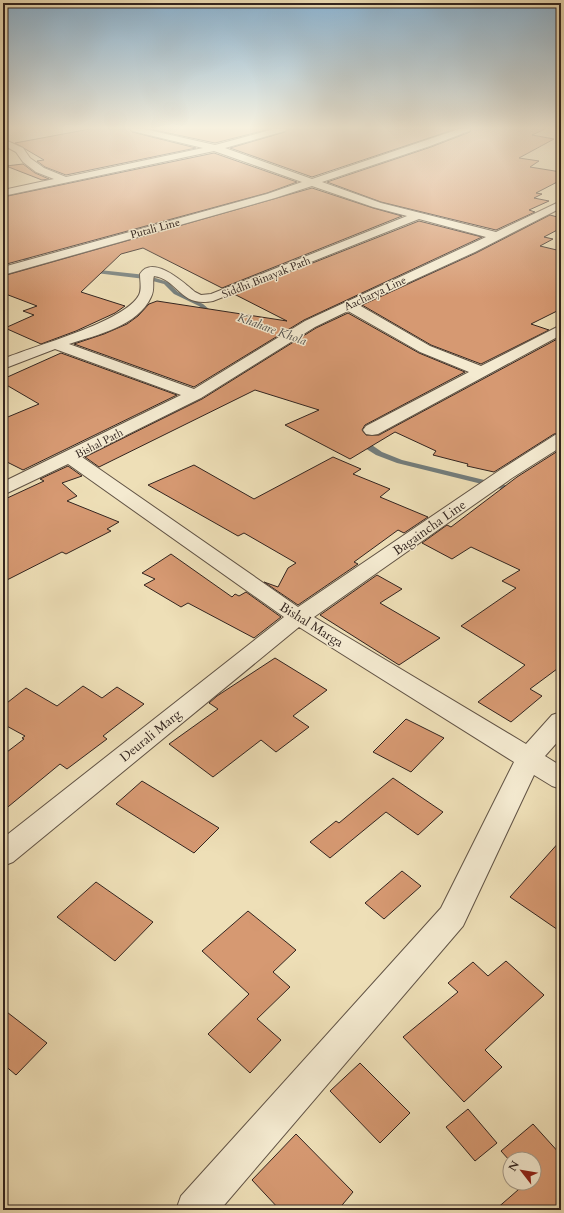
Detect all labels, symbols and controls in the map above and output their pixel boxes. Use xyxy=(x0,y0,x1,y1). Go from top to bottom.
street label: Putali Line xyxy=(129,215,182,242)
street label: Siddhi Binayak Path xyxy=(220,253,313,302)
street label: Aacharya Line xyxy=(342,273,409,314)
water label: Khahare Khola xyxy=(235,309,309,349)
street label: Bishal Path xyxy=(73,425,126,462)
street label: Bagaincha Line xyxy=(389,496,470,560)
street label: Bishal Marga xyxy=(276,598,347,652)
street label: Deurali Marg xyxy=(116,705,186,766)
north arrow xyxy=(502,1151,542,1191)
text: N xyxy=(505,1158,523,1174)

